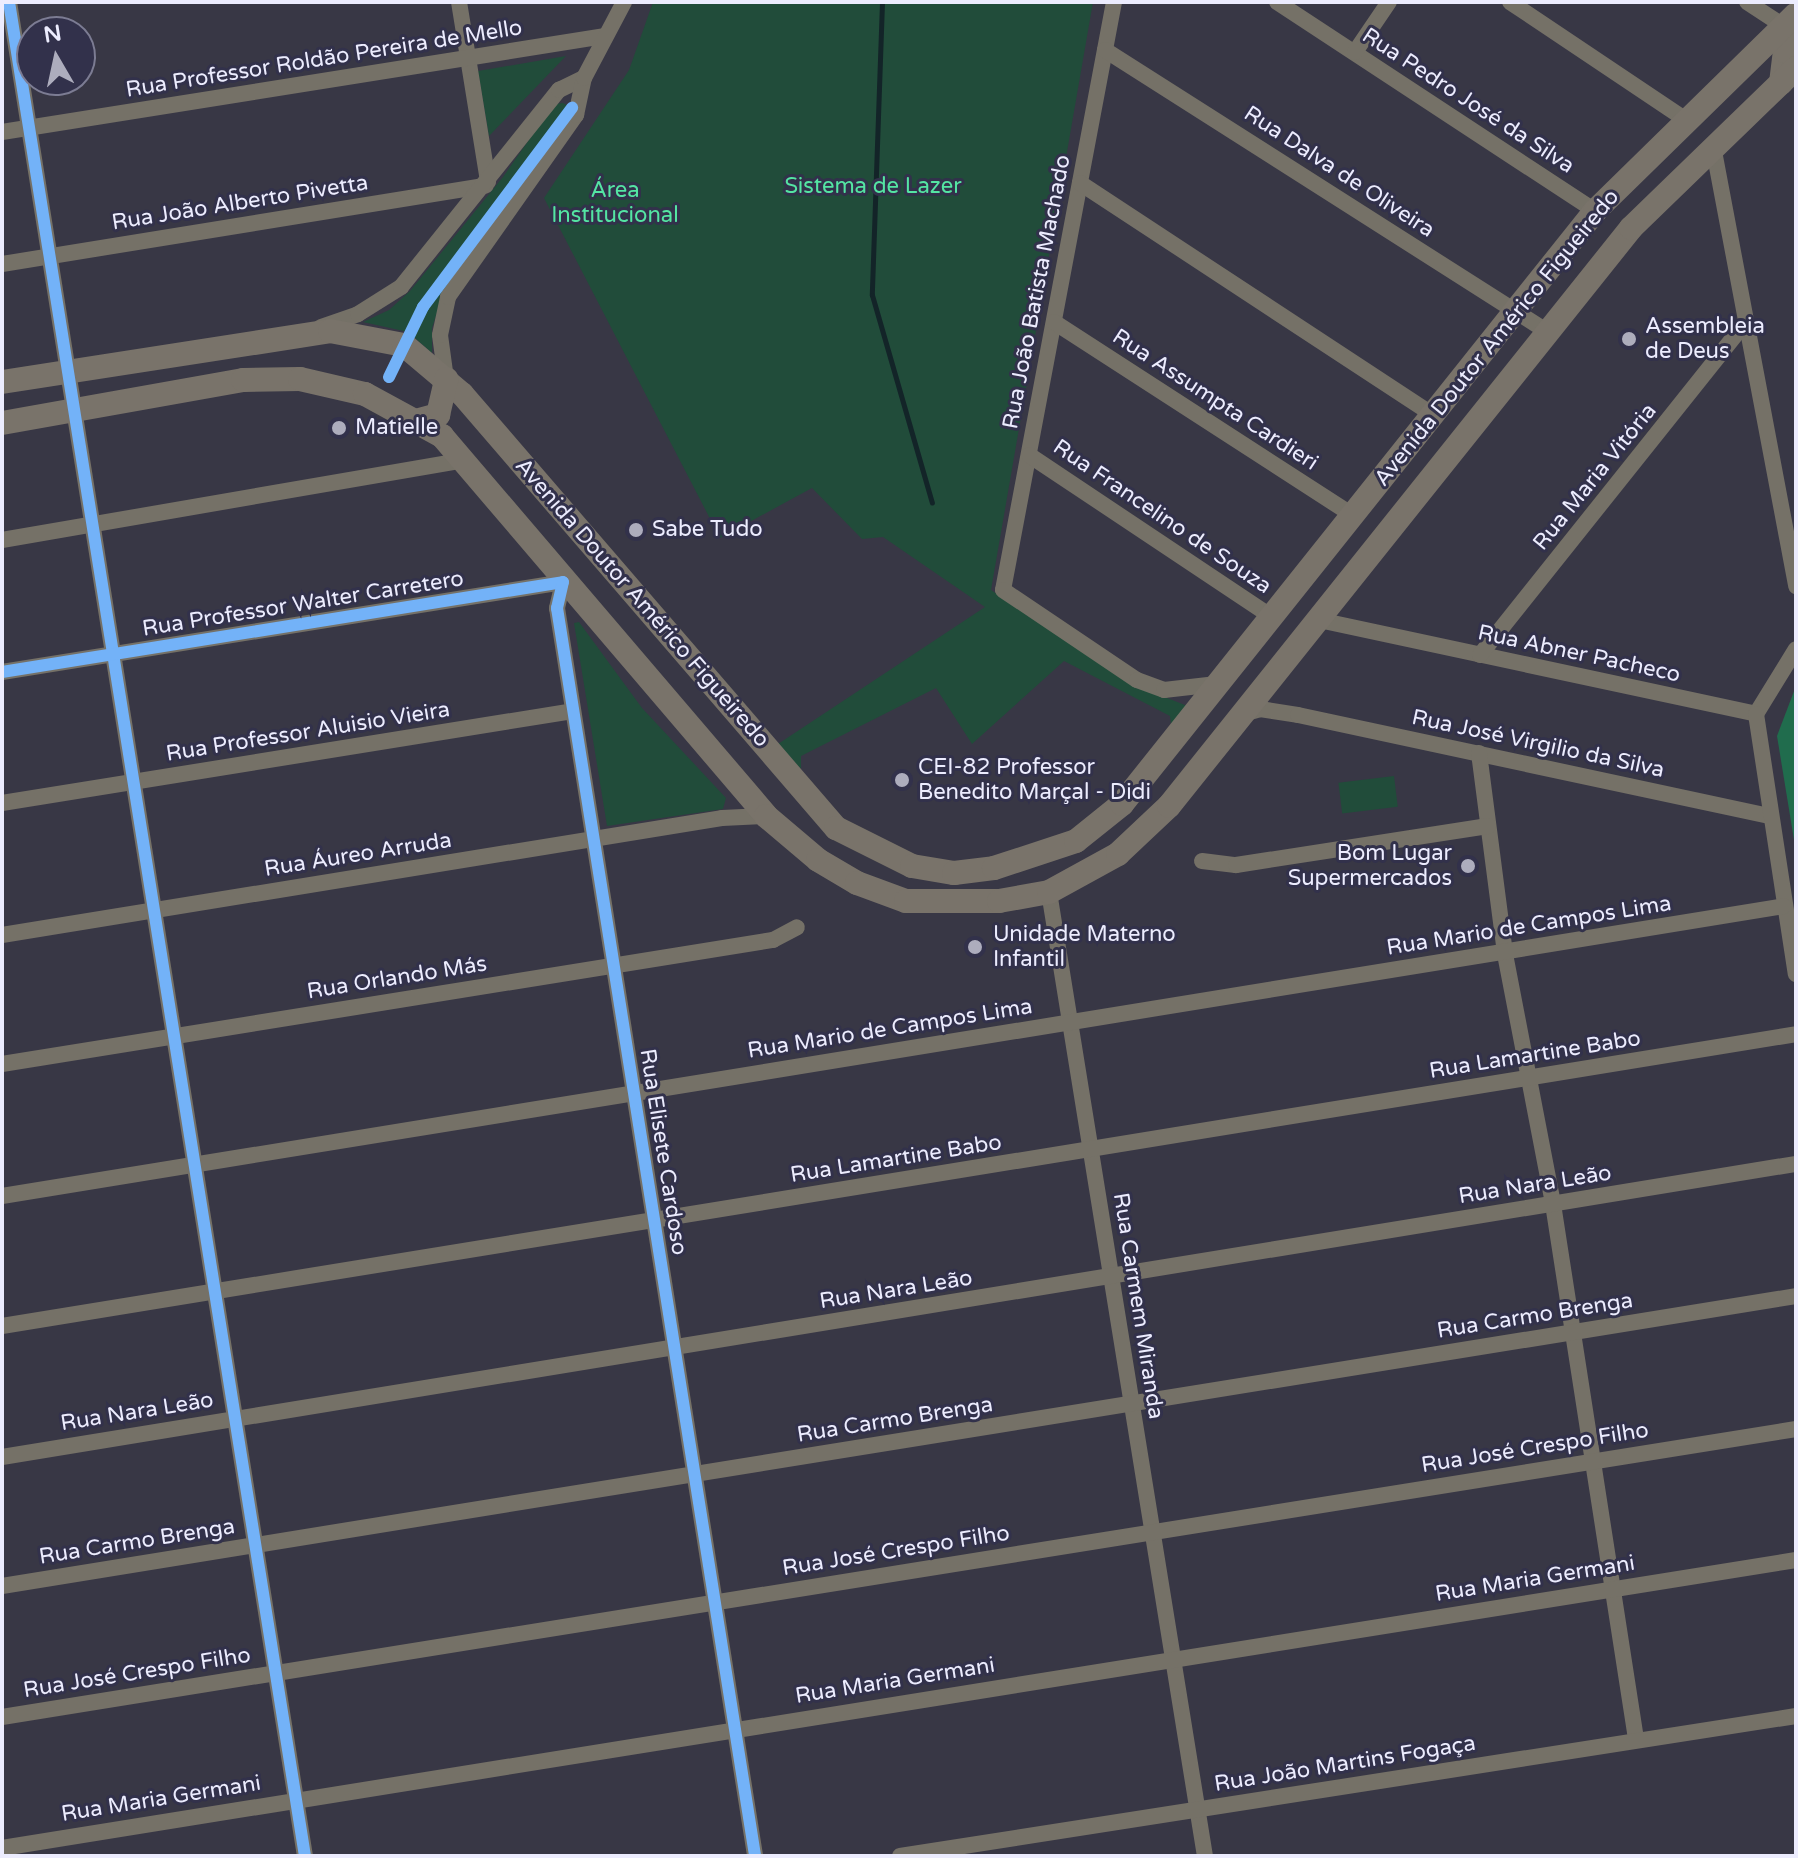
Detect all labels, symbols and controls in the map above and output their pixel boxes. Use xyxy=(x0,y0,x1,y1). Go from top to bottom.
street label: Rua Professor Roldão Pereira de Mello xyxy=(124,15,524,103)
north arrow xyxy=(16,16,96,96)
text: N xyxy=(42,20,63,48)
street label: Rua Pedro José da Silva xyxy=(1357,22,1579,180)
street label: Rua Dalva de Oliveira xyxy=(1239,101,1439,243)
street label: Rua João Batista Machado xyxy=(997,153,1077,431)
street label: Rua João Alberto Pivetta xyxy=(110,170,370,236)
park label: Sistema de Lazer xyxy=(784,174,962,200)
park label: Área Institucional xyxy=(551,177,679,228)
street label: Avenida Doutor Américo Figueiredo xyxy=(1369,184,1625,492)
place label: Assembleia de Deus xyxy=(1645,313,1765,364)
street label: Rua Assumpta Cardieri xyxy=(1107,324,1323,476)
marker: Assembleia de Deus xyxy=(1620,330,1638,348)
street label: Rua Maria Vitória xyxy=(1528,398,1662,556)
place label: Matielle xyxy=(355,415,438,441)
marker: Matielle xyxy=(330,419,348,437)
street label: Rua Francelino de Souza xyxy=(1048,434,1276,600)
street label: Avenida Doutor Américo Figueiredo xyxy=(509,453,775,753)
place label: Sabe Tudo xyxy=(652,517,763,543)
marker: Sabe Tudo xyxy=(627,521,645,539)
street label: Rua Professor Walter Carretero xyxy=(141,566,465,642)
street label: Rua Abner Pacheco xyxy=(1475,620,1683,688)
street label: Rua Professor Aluisio Vieira xyxy=(164,697,452,767)
street label: Rua José Virgilio da Silva xyxy=(1409,704,1667,784)
place label: CEI-82 Professor Benedito Marçal - Didi xyxy=(918,754,1151,806)
marker: CEI-82 Professor Benedito Marçal - Didi xyxy=(893,771,911,789)
street label: Rua Áureo Arruda xyxy=(263,827,453,883)
place label: Bom Lugar Supermercados xyxy=(1288,840,1452,892)
marker: Bom Lugar Supermercados xyxy=(1459,857,1477,875)
street label: Rua Mario de Campos Lima xyxy=(1385,890,1673,962)
place label: Unidade Materno Infantil xyxy=(993,921,1176,972)
marker: Unidade Materno Infantil xyxy=(964,936,986,958)
street label: Rua Orlando Más xyxy=(305,951,489,1005)
street label: Rua Mario de Campos Lima xyxy=(746,993,1034,1065)
street label: Rua Lamartine Babo xyxy=(1428,1025,1642,1085)
street label: Rua Elisete Cardoso xyxy=(634,1047,692,1257)
street label: Rua Lamartine Babo xyxy=(789,1129,1003,1189)
street label: Rua Nara Leão xyxy=(1457,1160,1613,1210)
street label: Rua Carmem Miranda xyxy=(1107,1191,1169,1421)
street label: Rua Nara Leão xyxy=(818,1265,974,1315)
street label: Rua Carmo Brenga xyxy=(1435,1287,1635,1345)
street label: Rua Nara Leão xyxy=(59,1387,215,1437)
street label: Rua Carmo Brenga xyxy=(795,1391,995,1449)
street label: Rua José Crespo Filho xyxy=(1420,1417,1650,1479)
street label: Rua Carmo Brenga xyxy=(37,1513,237,1571)
street label: Rua José Crespo Filho xyxy=(781,1520,1011,1582)
street label: Rua Maria Germani xyxy=(1433,1550,1637,1608)
street label: Rua José Crespo Filho xyxy=(22,1642,252,1704)
street label: Rua Maria Germani xyxy=(793,1652,997,1710)
street label: Rua João Martins Fogaça xyxy=(1213,1730,1477,1798)
street label: Rua Maria Germani xyxy=(59,1770,263,1828)

